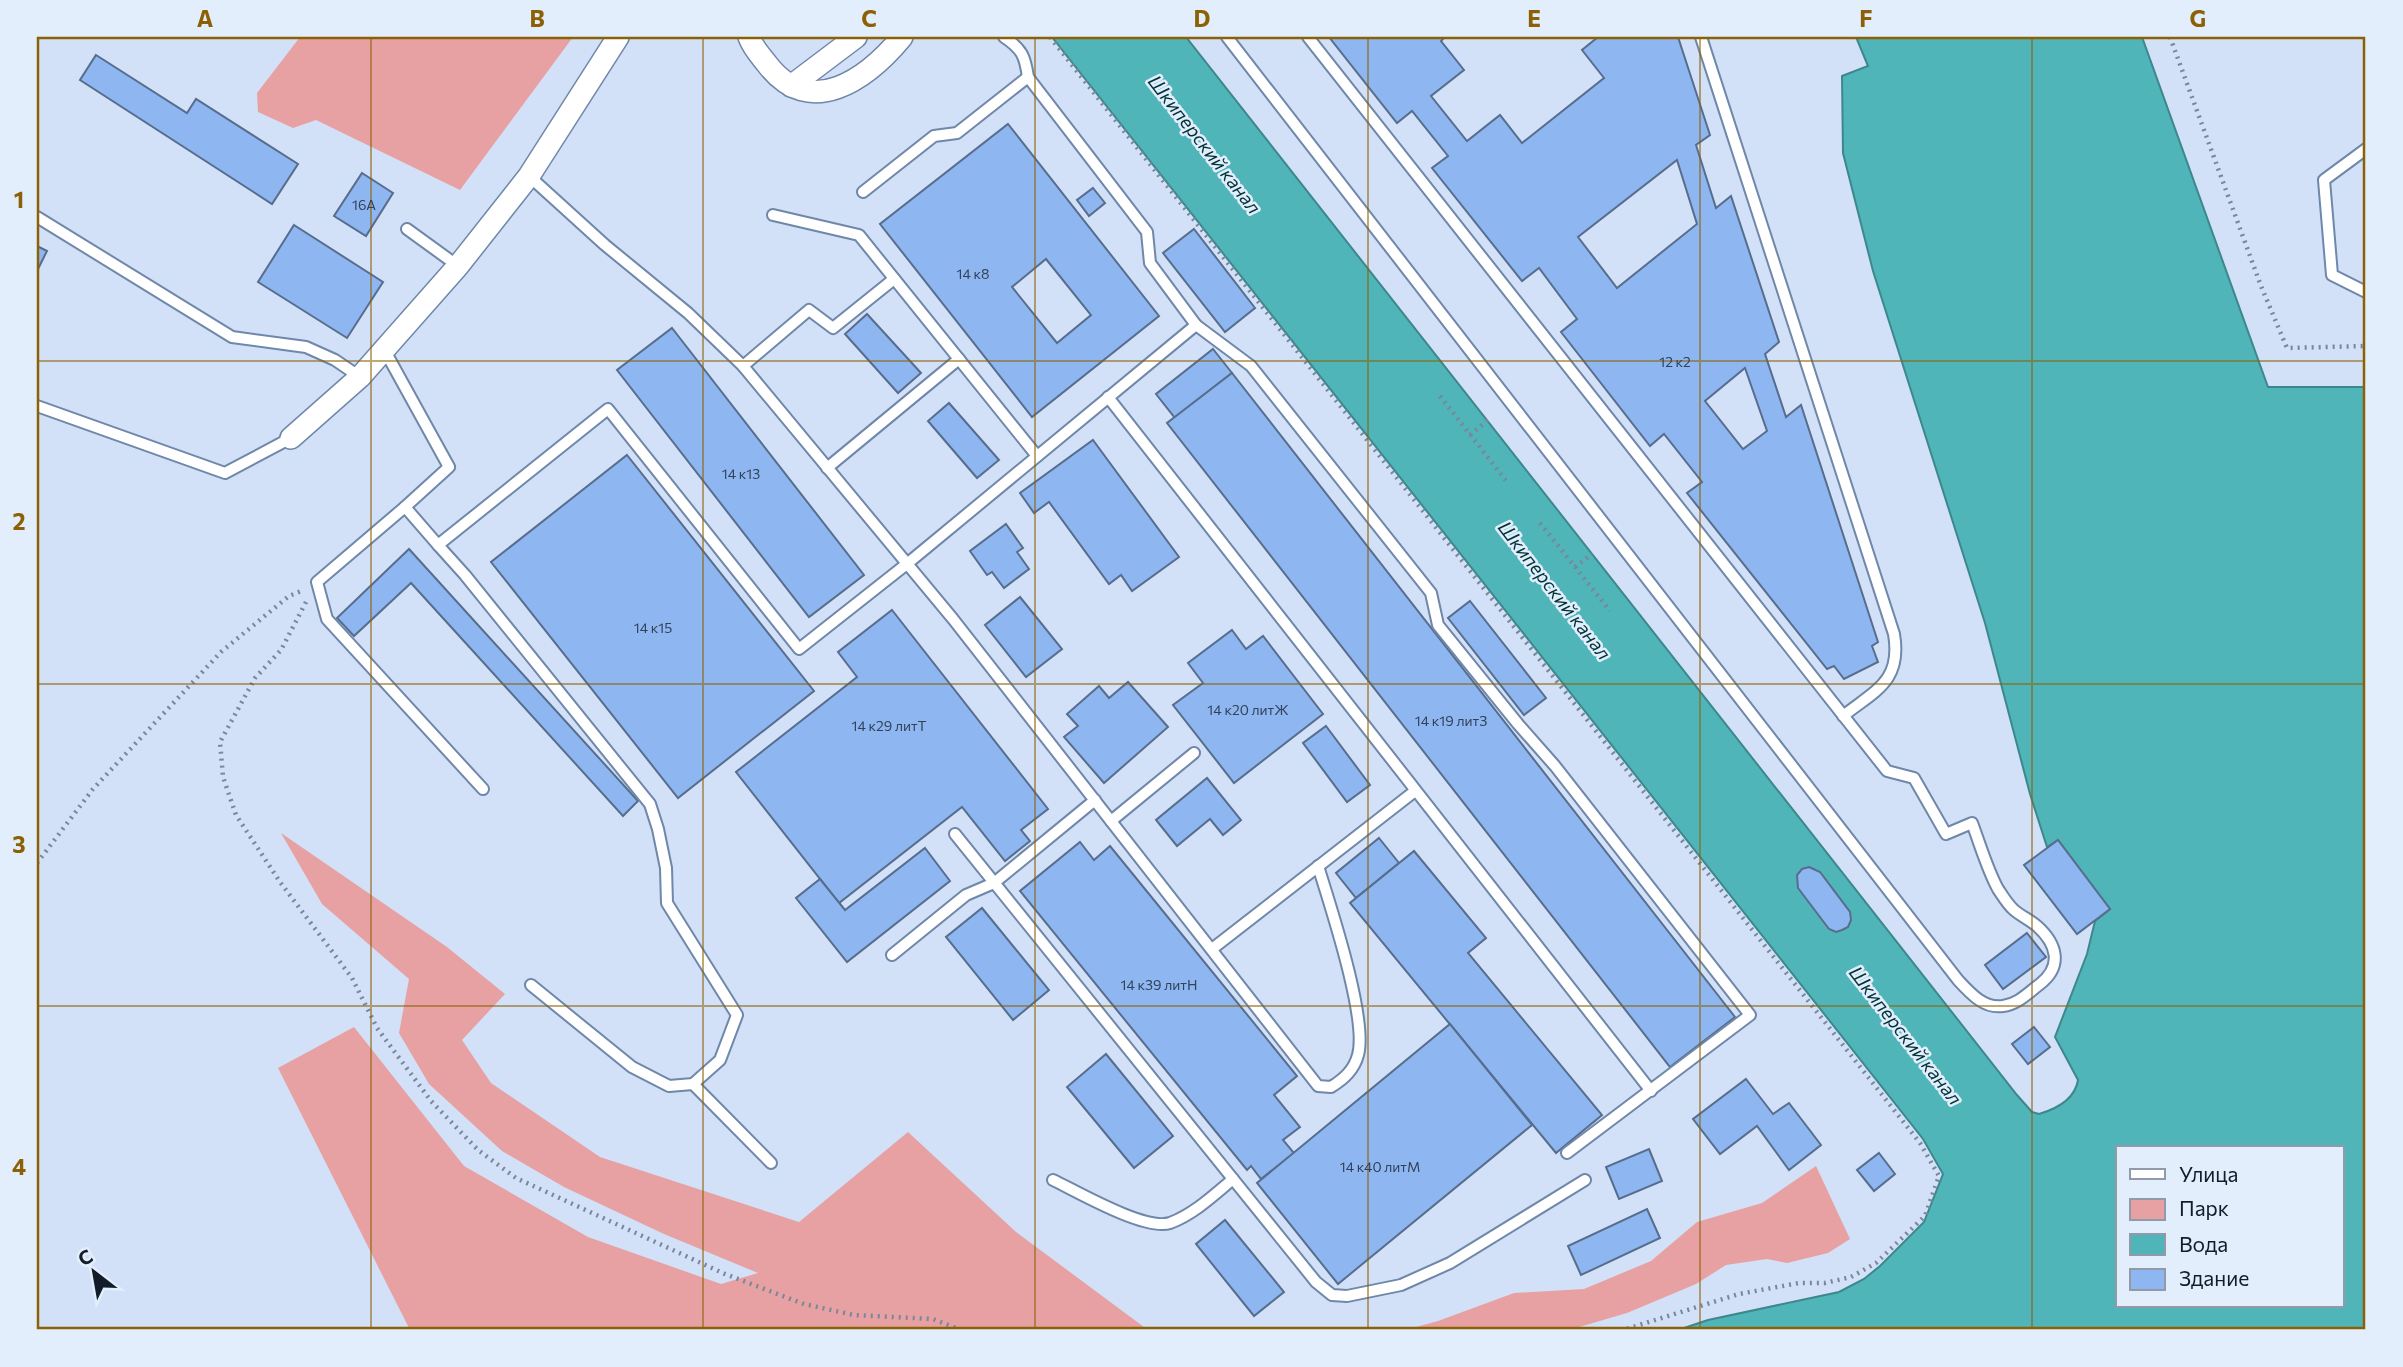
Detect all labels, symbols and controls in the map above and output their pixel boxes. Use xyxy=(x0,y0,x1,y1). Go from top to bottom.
text: A xyxy=(197,4,214,32)
text: B xyxy=(529,4,545,32)
text: C xyxy=(861,4,877,32)
text: D xyxy=(1194,4,1211,32)
text: E xyxy=(1527,4,1541,32)
text: F xyxy=(1859,4,1873,32)
text: G xyxy=(2190,4,2206,32)
water label: Шкиперский канал xyxy=(1144,70,1266,218)
text: 1 xyxy=(14,185,24,213)
house number: 16А xyxy=(352,196,376,213)
house number: 14 к8 xyxy=(956,265,990,282)
house number: 12 к2 xyxy=(1659,353,1691,370)
house number: 14 к13 xyxy=(722,465,760,482)
text: 2 xyxy=(12,507,26,535)
water label: Шкиперский канал xyxy=(1494,516,1616,664)
house number: 14 к15 xyxy=(634,619,672,636)
house number: 14 к20 литЖ xyxy=(1207,701,1289,718)
house number: 14 к19 литЗ xyxy=(1415,712,1487,729)
house number: 14 к29 литТ xyxy=(851,717,927,734)
text: 3 xyxy=(12,830,26,858)
water label: Шкиперский канал xyxy=(1845,961,1967,1109)
house number: 14 к39 литН xyxy=(1121,976,1197,993)
legend xyxy=(2116,1146,2344,1308)
text: 4 xyxy=(12,1152,26,1180)
house number: 14 к40 литМ xyxy=(1340,1158,1420,1175)
text: Улица xyxy=(2179,1161,2238,1186)
text: Парк xyxy=(2179,1195,2229,1220)
text: Вода xyxy=(2179,1231,2228,1256)
north arrow xyxy=(60,1238,130,1308)
text: С xyxy=(73,1244,96,1270)
text: Здание xyxy=(2179,1265,2249,1290)

